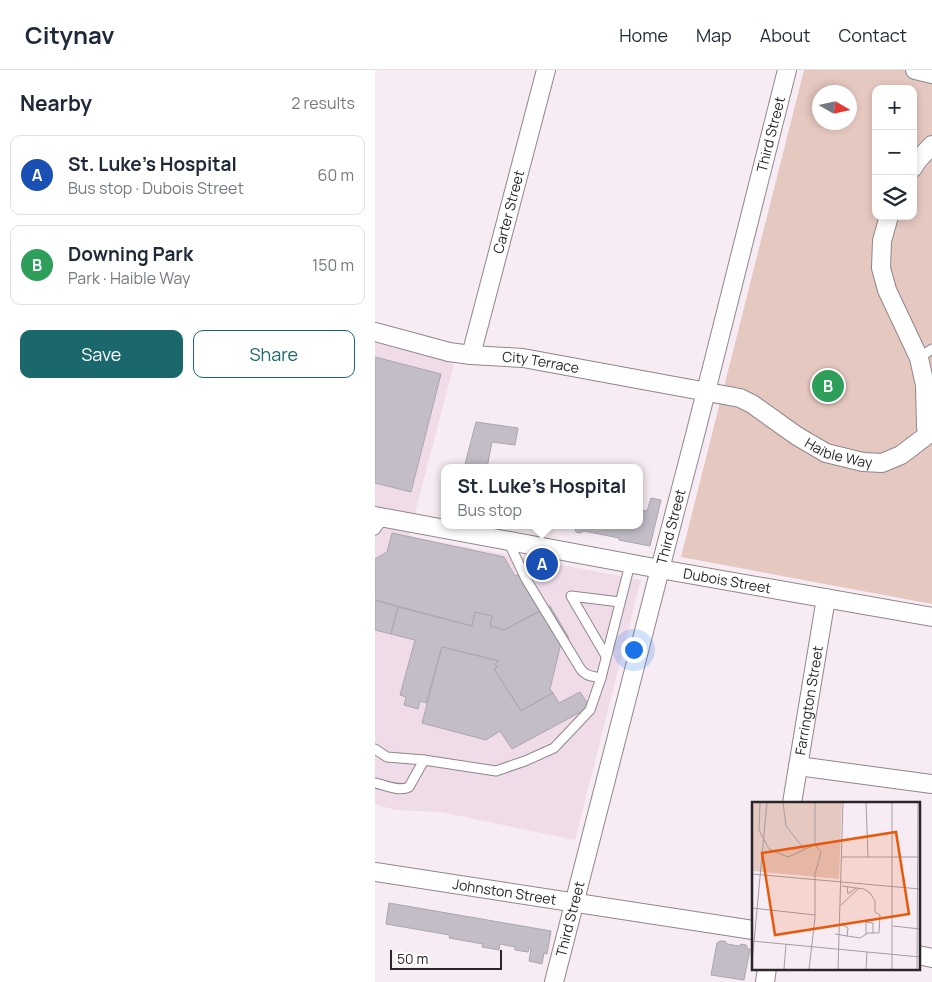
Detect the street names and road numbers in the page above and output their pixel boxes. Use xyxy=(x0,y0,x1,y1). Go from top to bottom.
street label: Third Street xyxy=(752,94,789,174)
street label: Carter Street xyxy=(488,168,528,255)
street label: City Terrace xyxy=(502,347,581,377)
street label: Haible Way xyxy=(802,433,873,472)
street label: Third Street xyxy=(652,487,690,566)
street label: Dubois Street xyxy=(682,563,773,597)
street label: Farrington Street xyxy=(790,644,827,756)
street label: Johnston Street xyxy=(451,874,558,909)
street label: Third Street xyxy=(551,879,589,959)

